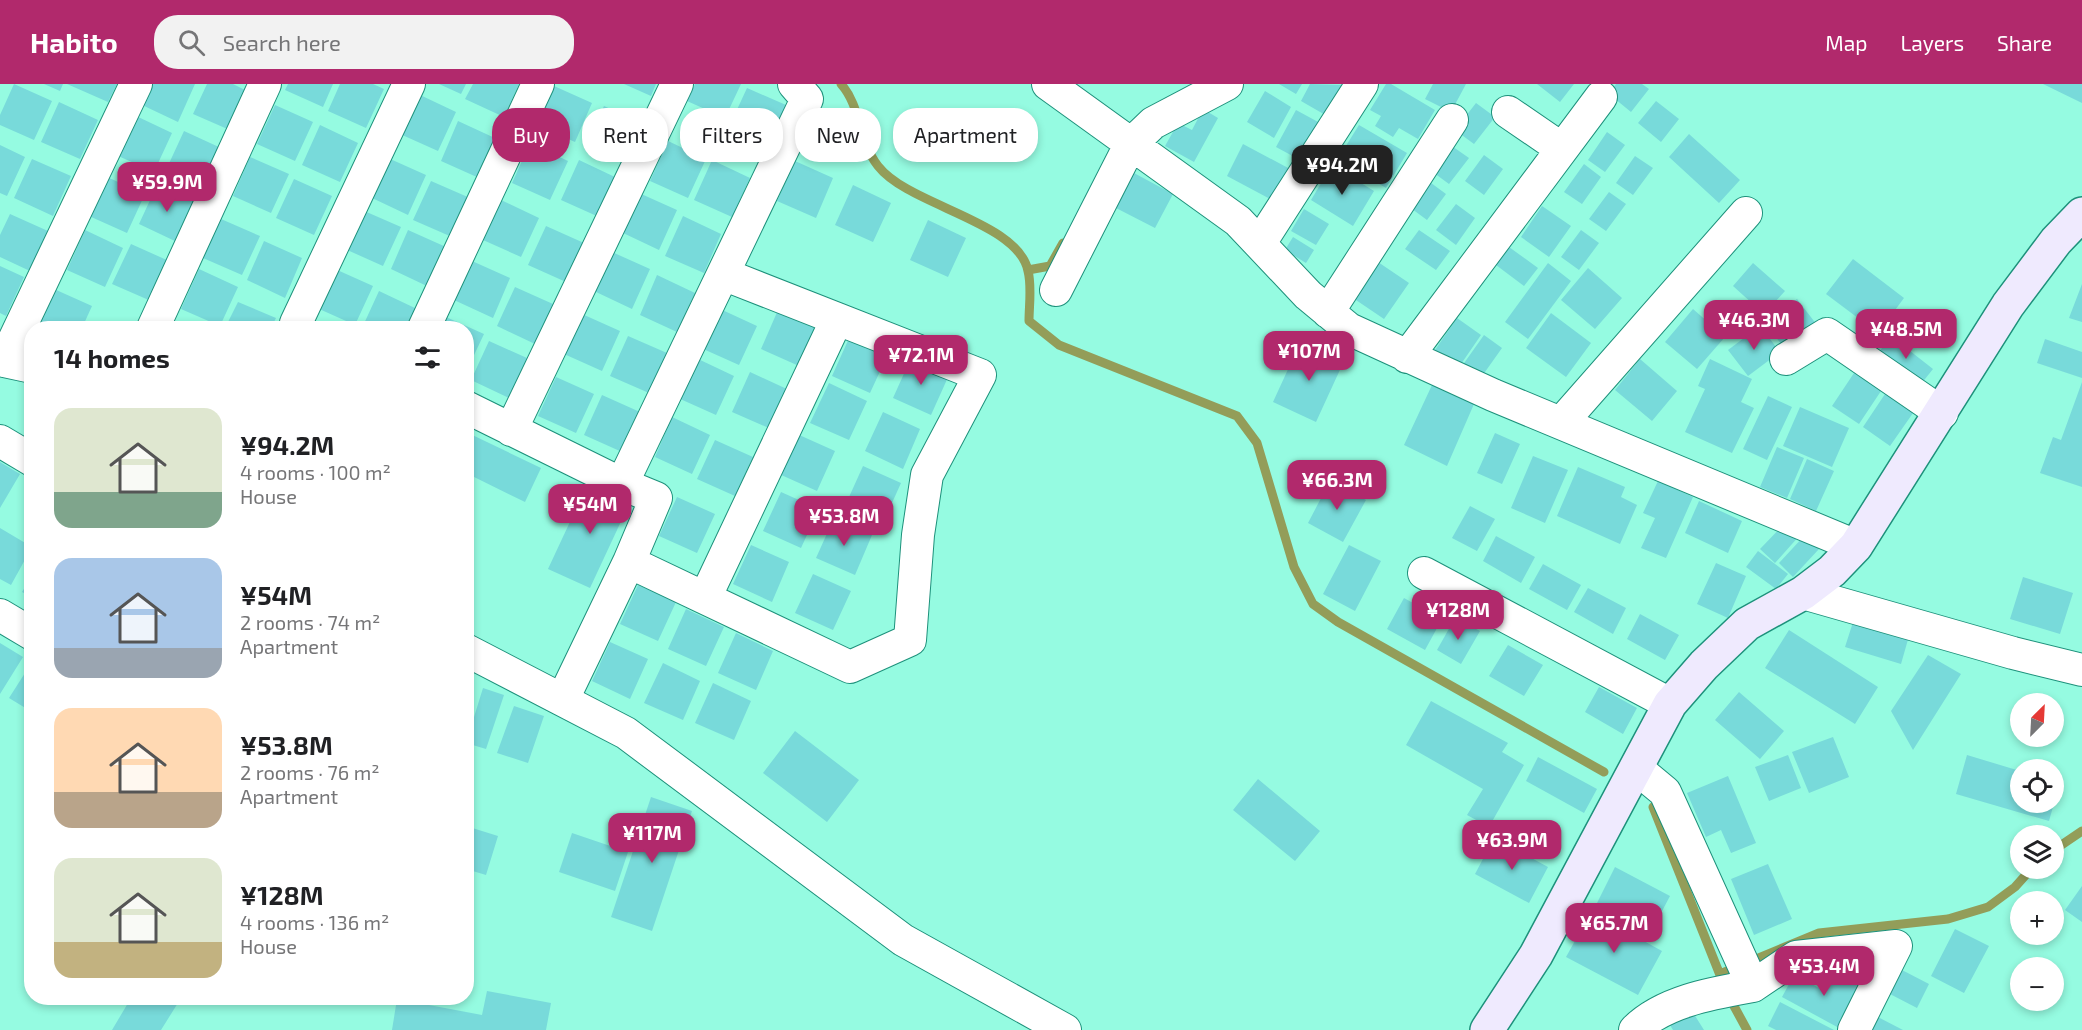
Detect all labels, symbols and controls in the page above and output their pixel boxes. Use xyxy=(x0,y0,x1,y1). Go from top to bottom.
search box xyxy=(154,15,574,69)
text: Habito xyxy=(30,25,118,59)
icon: search xyxy=(175,26,208,59)
text: Search here xyxy=(223,29,341,55)
text: Map xyxy=(1825,30,1867,55)
text: Layers xyxy=(1900,30,1964,55)
text: Share xyxy=(1997,30,2052,55)
chip: Buy xyxy=(492,108,570,162)
chip: Rent xyxy=(582,108,668,162)
chip: Filters xyxy=(680,108,783,162)
chip: New xyxy=(795,108,881,162)
chip: Apartment xyxy=(893,108,1038,162)
pin: ¥94.2M xyxy=(1293,145,1391,196)
text: ¥94.2M xyxy=(1306,152,1378,176)
pin: ¥59.9M xyxy=(118,162,216,213)
text: ¥59.9M xyxy=(131,169,203,193)
pin: ¥46.3M xyxy=(1705,300,1803,351)
text: ¥46.3M xyxy=(1718,307,1790,331)
pin: ¥48.5M xyxy=(1857,309,1955,360)
text: ¥48.5M xyxy=(1870,316,1942,340)
pin: ¥107M xyxy=(1267,331,1351,382)
pin: ¥72.1M xyxy=(872,335,970,386)
text: ¥107M xyxy=(1277,338,1341,362)
icon: filters xyxy=(411,341,444,374)
text: 14 homes xyxy=(54,342,170,373)
text: ¥72.1M xyxy=(888,342,954,366)
text: ¥94.2M xyxy=(240,429,334,460)
icon: home xyxy=(102,432,174,504)
text: 4 rooms · 100 m² xyxy=(240,460,391,484)
pin: ¥66.3M xyxy=(1288,460,1386,511)
text: ¥66.3M xyxy=(1301,467,1373,491)
text: House xyxy=(240,484,297,508)
pin: ¥54M xyxy=(554,484,626,535)
text: ¥54M xyxy=(562,491,618,515)
pin: ¥53.8M xyxy=(795,496,893,547)
text: ¥53.8M xyxy=(808,503,880,527)
text: ¥54M xyxy=(240,579,312,610)
icon: home xyxy=(102,582,174,654)
pin: ¥128M xyxy=(1416,590,1500,641)
text: ¥128M xyxy=(1426,597,1490,621)
text: 2 rooms · 74 m² xyxy=(240,610,380,634)
text: Apartment xyxy=(240,634,338,658)
north arrow xyxy=(2010,693,2064,747)
map controls xyxy=(2010,693,2064,1011)
text: ¥53.8M xyxy=(240,729,333,760)
icon: home xyxy=(102,732,174,804)
button: locate xyxy=(2010,759,2064,813)
text: 2 rooms · 76 m² xyxy=(240,760,379,784)
text: Apartment xyxy=(240,784,338,808)
pin: ¥117M xyxy=(610,813,694,864)
text: ¥117M xyxy=(622,820,682,844)
pin: ¥63.9M xyxy=(1463,820,1561,871)
button: layers xyxy=(2010,825,2064,879)
text: ¥63.9M xyxy=(1476,827,1548,851)
text: ¥128M xyxy=(240,879,324,910)
icon: home xyxy=(102,882,174,954)
button: + xyxy=(2010,891,2064,945)
pin: ¥65.7M xyxy=(1565,903,1663,954)
text: 4 rooms · 136 m² xyxy=(240,910,389,934)
text: ¥65.7M xyxy=(1579,910,1649,934)
text: House xyxy=(240,934,297,958)
pin: ¥53.4M xyxy=(1775,946,1873,997)
text: ¥53.4M xyxy=(1788,953,1860,977)
button: − xyxy=(2010,957,2064,1011)

